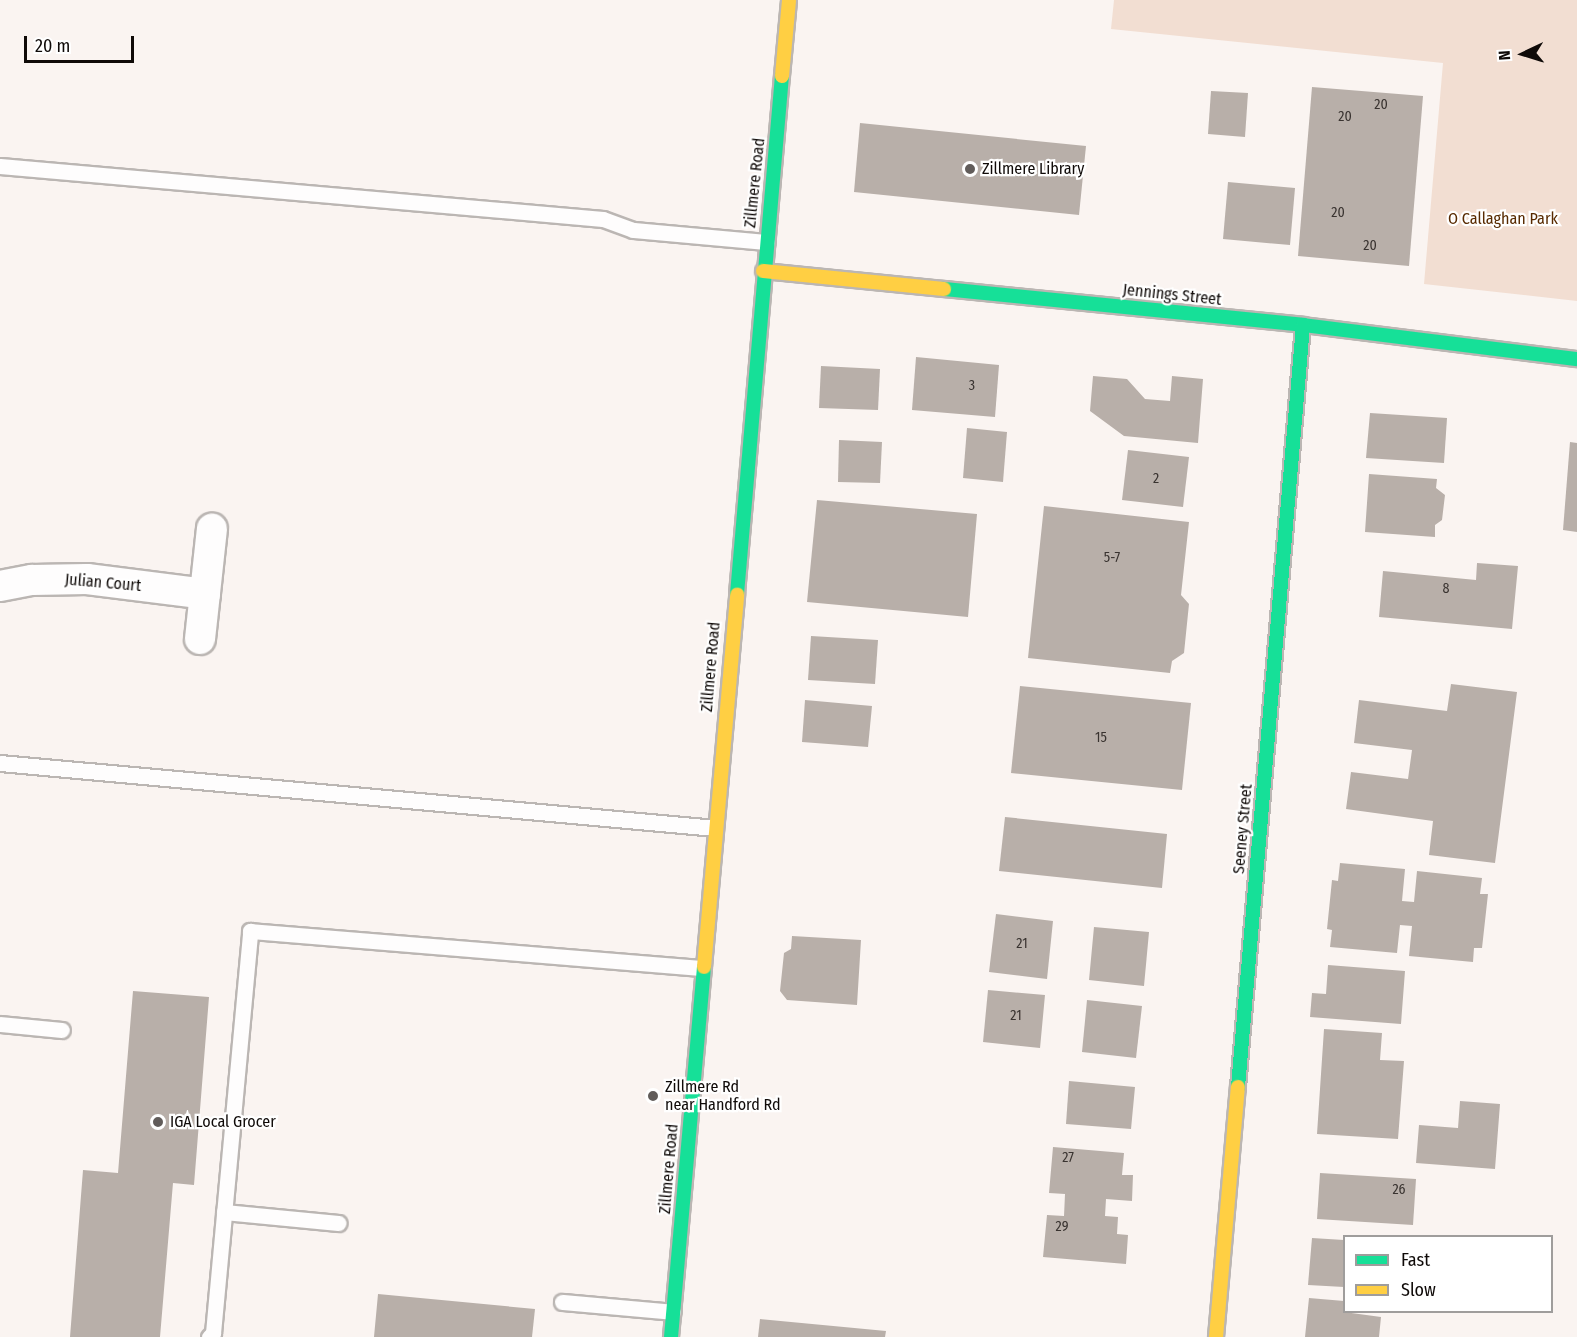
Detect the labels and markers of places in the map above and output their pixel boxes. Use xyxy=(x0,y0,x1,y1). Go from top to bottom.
place label: Zillmere Library xyxy=(982,159,1084,179)
marker: Zillmere Library xyxy=(963,162,977,176)
place label: Zillmere Rd near Handford Rd xyxy=(665,1077,781,1115)
marker: Zillmere Rd near Handford Rd xyxy=(646,1089,660,1103)
place label: IGA Local Grocer xyxy=(170,1112,276,1132)
marker: IGA Local Grocer xyxy=(151,1115,165,1129)

